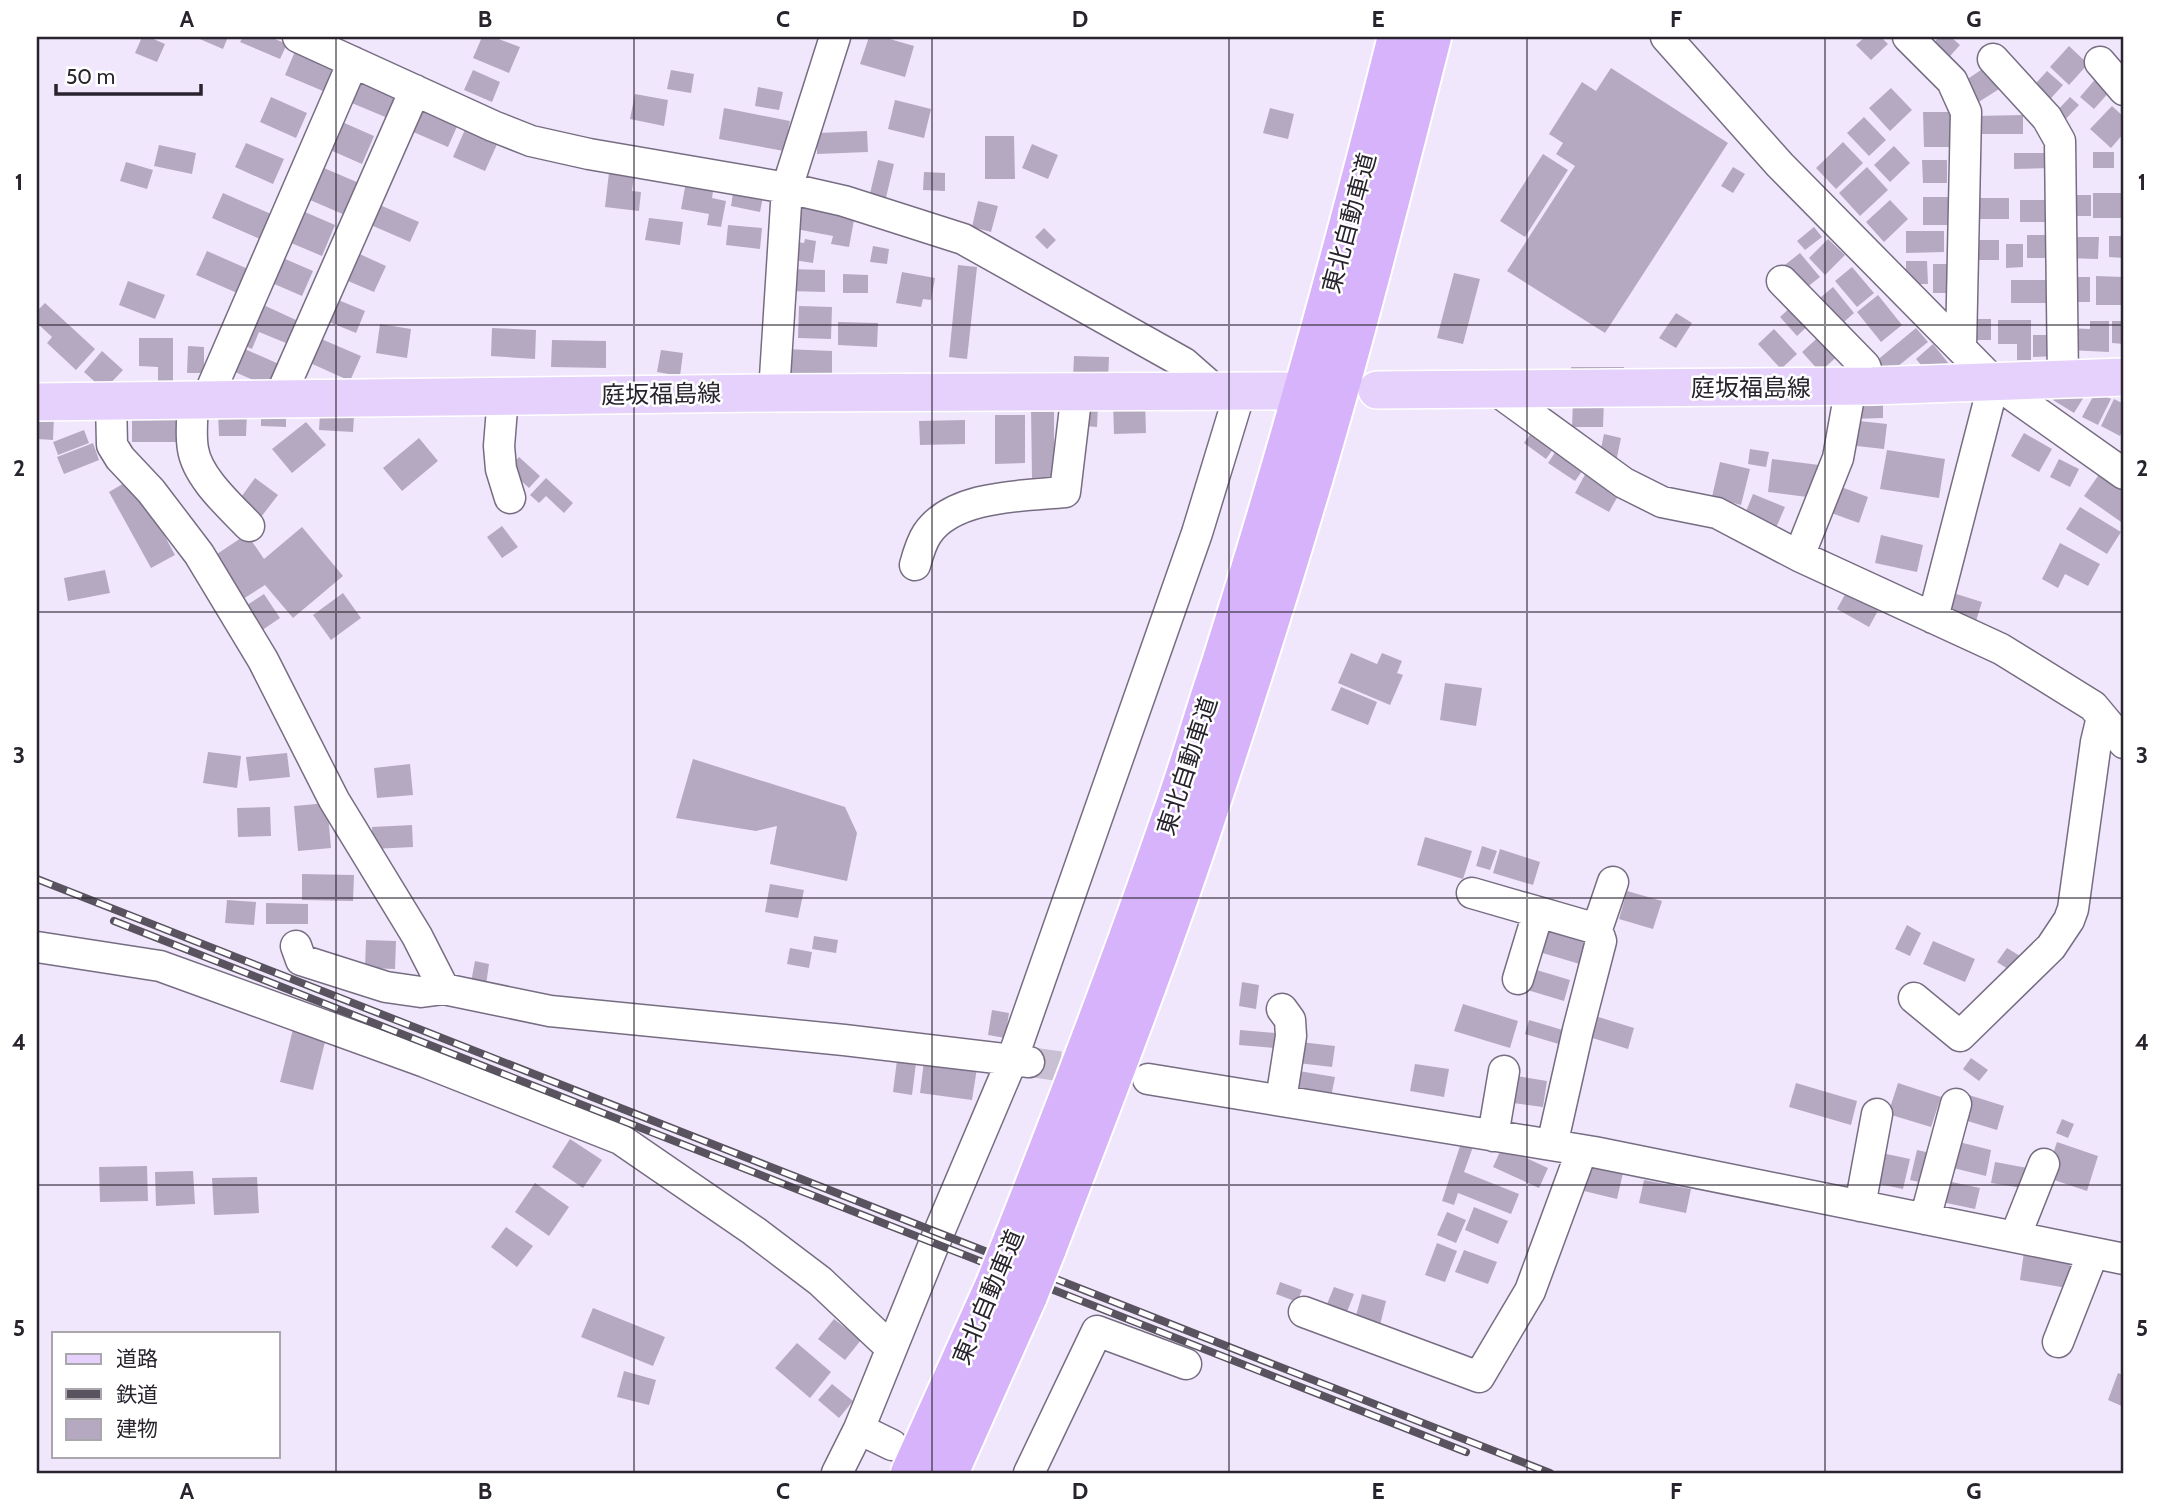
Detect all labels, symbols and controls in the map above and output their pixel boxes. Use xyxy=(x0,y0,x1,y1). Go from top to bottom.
text: A xyxy=(180,5,195,33)
text: B xyxy=(478,5,492,33)
text: C xyxy=(776,5,790,33)
text: D xyxy=(1072,5,1088,33)
text: E xyxy=(1371,5,1385,33)
text: F xyxy=(1670,5,1682,33)
text: G xyxy=(1966,5,1982,33)
scale bar xyxy=(56,52,201,96)
text: 50 m xyxy=(66,64,115,89)
street label: 東北自動車道 xyxy=(1316,150,1382,296)
text: 1 xyxy=(15,168,23,196)
text: 1 xyxy=(2138,168,2146,196)
street label: 庭坂福島線 xyxy=(1691,373,1811,402)
street label: 庭坂福島線 xyxy=(601,378,721,410)
text: 2 xyxy=(13,454,25,482)
text: 2 xyxy=(2136,454,2148,482)
street label: 東北自動車道 xyxy=(1151,693,1223,839)
text: 3 xyxy=(13,741,25,769)
text: 3 xyxy=(2136,741,2148,769)
text: 4 xyxy=(12,1028,26,1056)
text: 4 xyxy=(2135,1028,2149,1056)
street label: 東北自動車道 xyxy=(947,1225,1029,1369)
text: 5 xyxy=(13,1314,25,1342)
text: 5 xyxy=(2136,1314,2148,1342)
legend xyxy=(52,1332,280,1458)
text: 道路 xyxy=(116,1346,158,1371)
text: 鉄道 xyxy=(116,1382,158,1407)
text: 建物 xyxy=(116,1416,158,1441)
text: A xyxy=(180,1477,195,1505)
text: B xyxy=(478,1477,492,1505)
text: C xyxy=(776,1477,790,1505)
text: D xyxy=(1072,1477,1088,1505)
text: E xyxy=(1371,1477,1385,1505)
text: F xyxy=(1670,1477,1682,1505)
text: G xyxy=(1966,1477,1982,1505)

